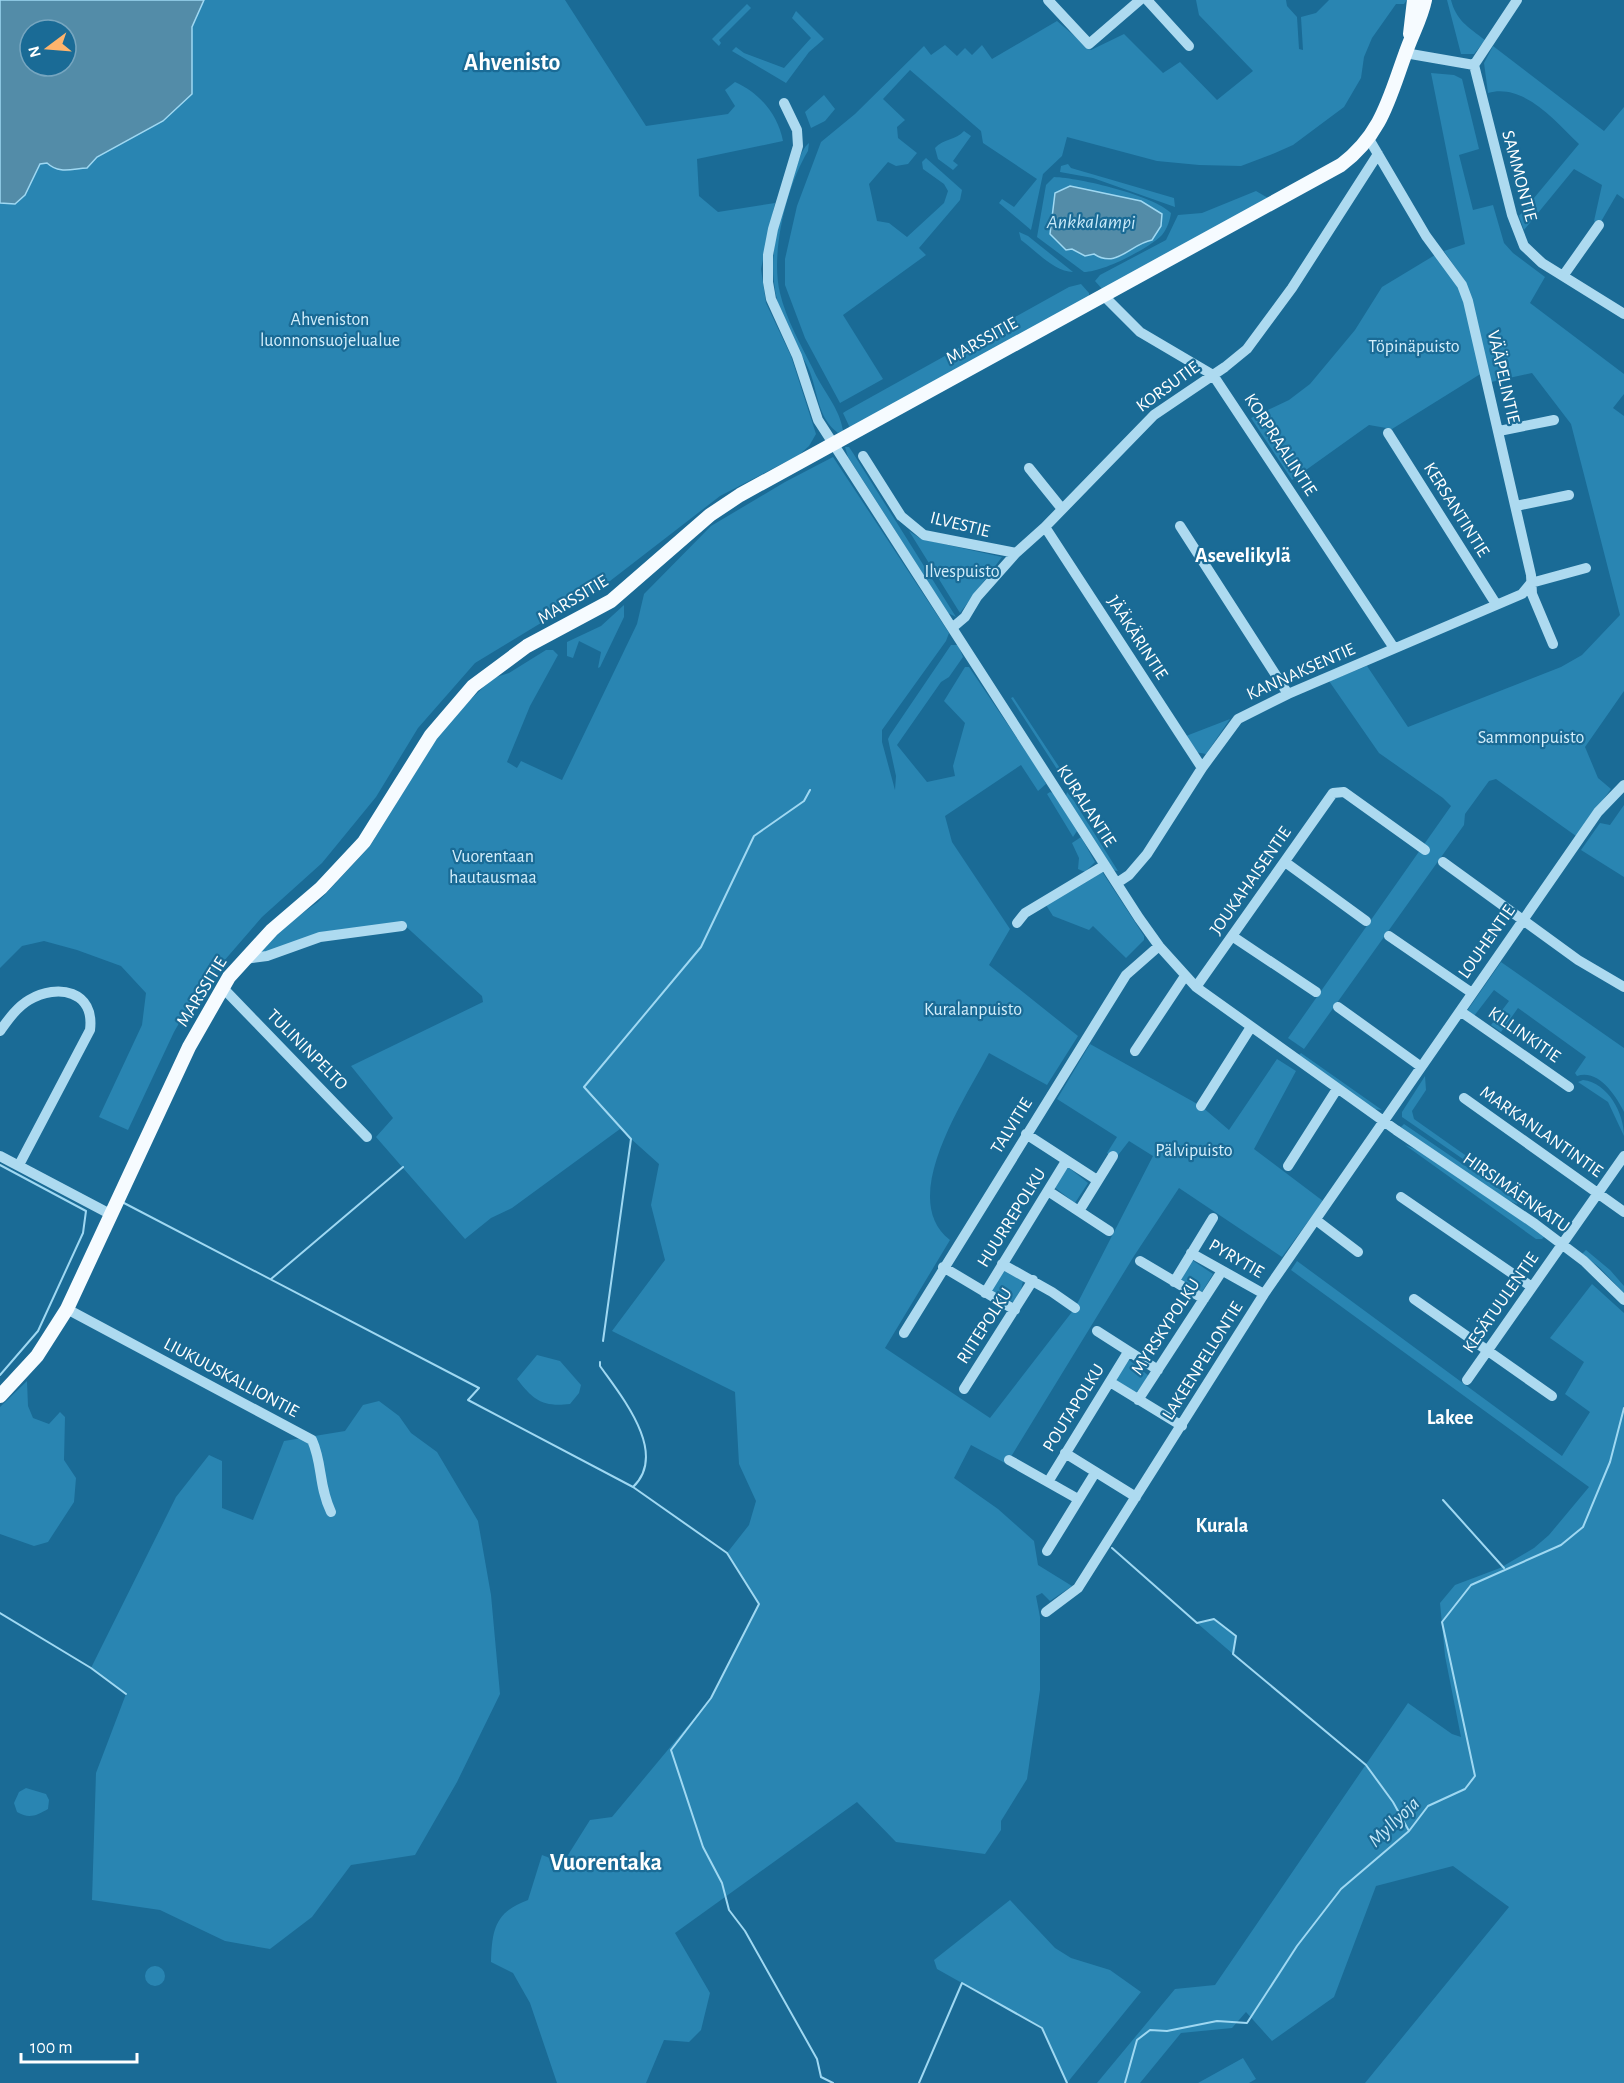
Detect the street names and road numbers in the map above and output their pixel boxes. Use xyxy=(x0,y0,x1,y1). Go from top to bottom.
street label: SAMMONTIE xyxy=(1498,129,1540,224)
street label: MARSSITIE xyxy=(943,314,1021,368)
street label: VÄÄPELINTIE xyxy=(1484,328,1525,426)
street label: KORSUTIE xyxy=(1133,358,1203,416)
street label: KORPRAALINTIE xyxy=(1240,391,1320,500)
street label: KERSANTINTIE xyxy=(1420,460,1492,561)
street label: ILVESTIE xyxy=(928,509,992,541)
street label: MARSSITIE xyxy=(535,572,612,628)
street label: JÄÄKÄRINTIE xyxy=(1103,592,1172,683)
street label: KANNAKSENTIE xyxy=(1244,640,1358,704)
street label: KURALANTIE xyxy=(1053,762,1119,850)
street label: JOUKAHAISENTIE xyxy=(1207,823,1295,938)
street label: LOUHENTIE xyxy=(1455,902,1519,982)
street label: MARSSITIE xyxy=(174,954,231,1030)
street label: KILLINKITIE xyxy=(1485,1004,1564,1067)
street label: TULININPELTO xyxy=(263,1006,351,1094)
street label: MARKANLANTINTIE xyxy=(1476,1083,1606,1181)
street label: TALVITIE xyxy=(988,1095,1036,1157)
street label: HIRSIMÄENKATU xyxy=(1459,1148,1574,1236)
street label: HUURREPOLKU xyxy=(974,1165,1050,1271)
street label: PYRYTIE xyxy=(1206,1236,1267,1282)
street label: KESÄTUULENTIE xyxy=(1458,1248,1542,1357)
street label: MYRSKYPOLKU xyxy=(1128,1276,1204,1378)
street label: RIITEPOLKU xyxy=(954,1285,1016,1367)
street label: LAKEENPELLONTIE xyxy=(1159,1298,1247,1423)
street label: LIUKUUSKALLIONTIE xyxy=(161,1335,302,1421)
street label: POUTAPOLKU xyxy=(1040,1361,1108,1455)

